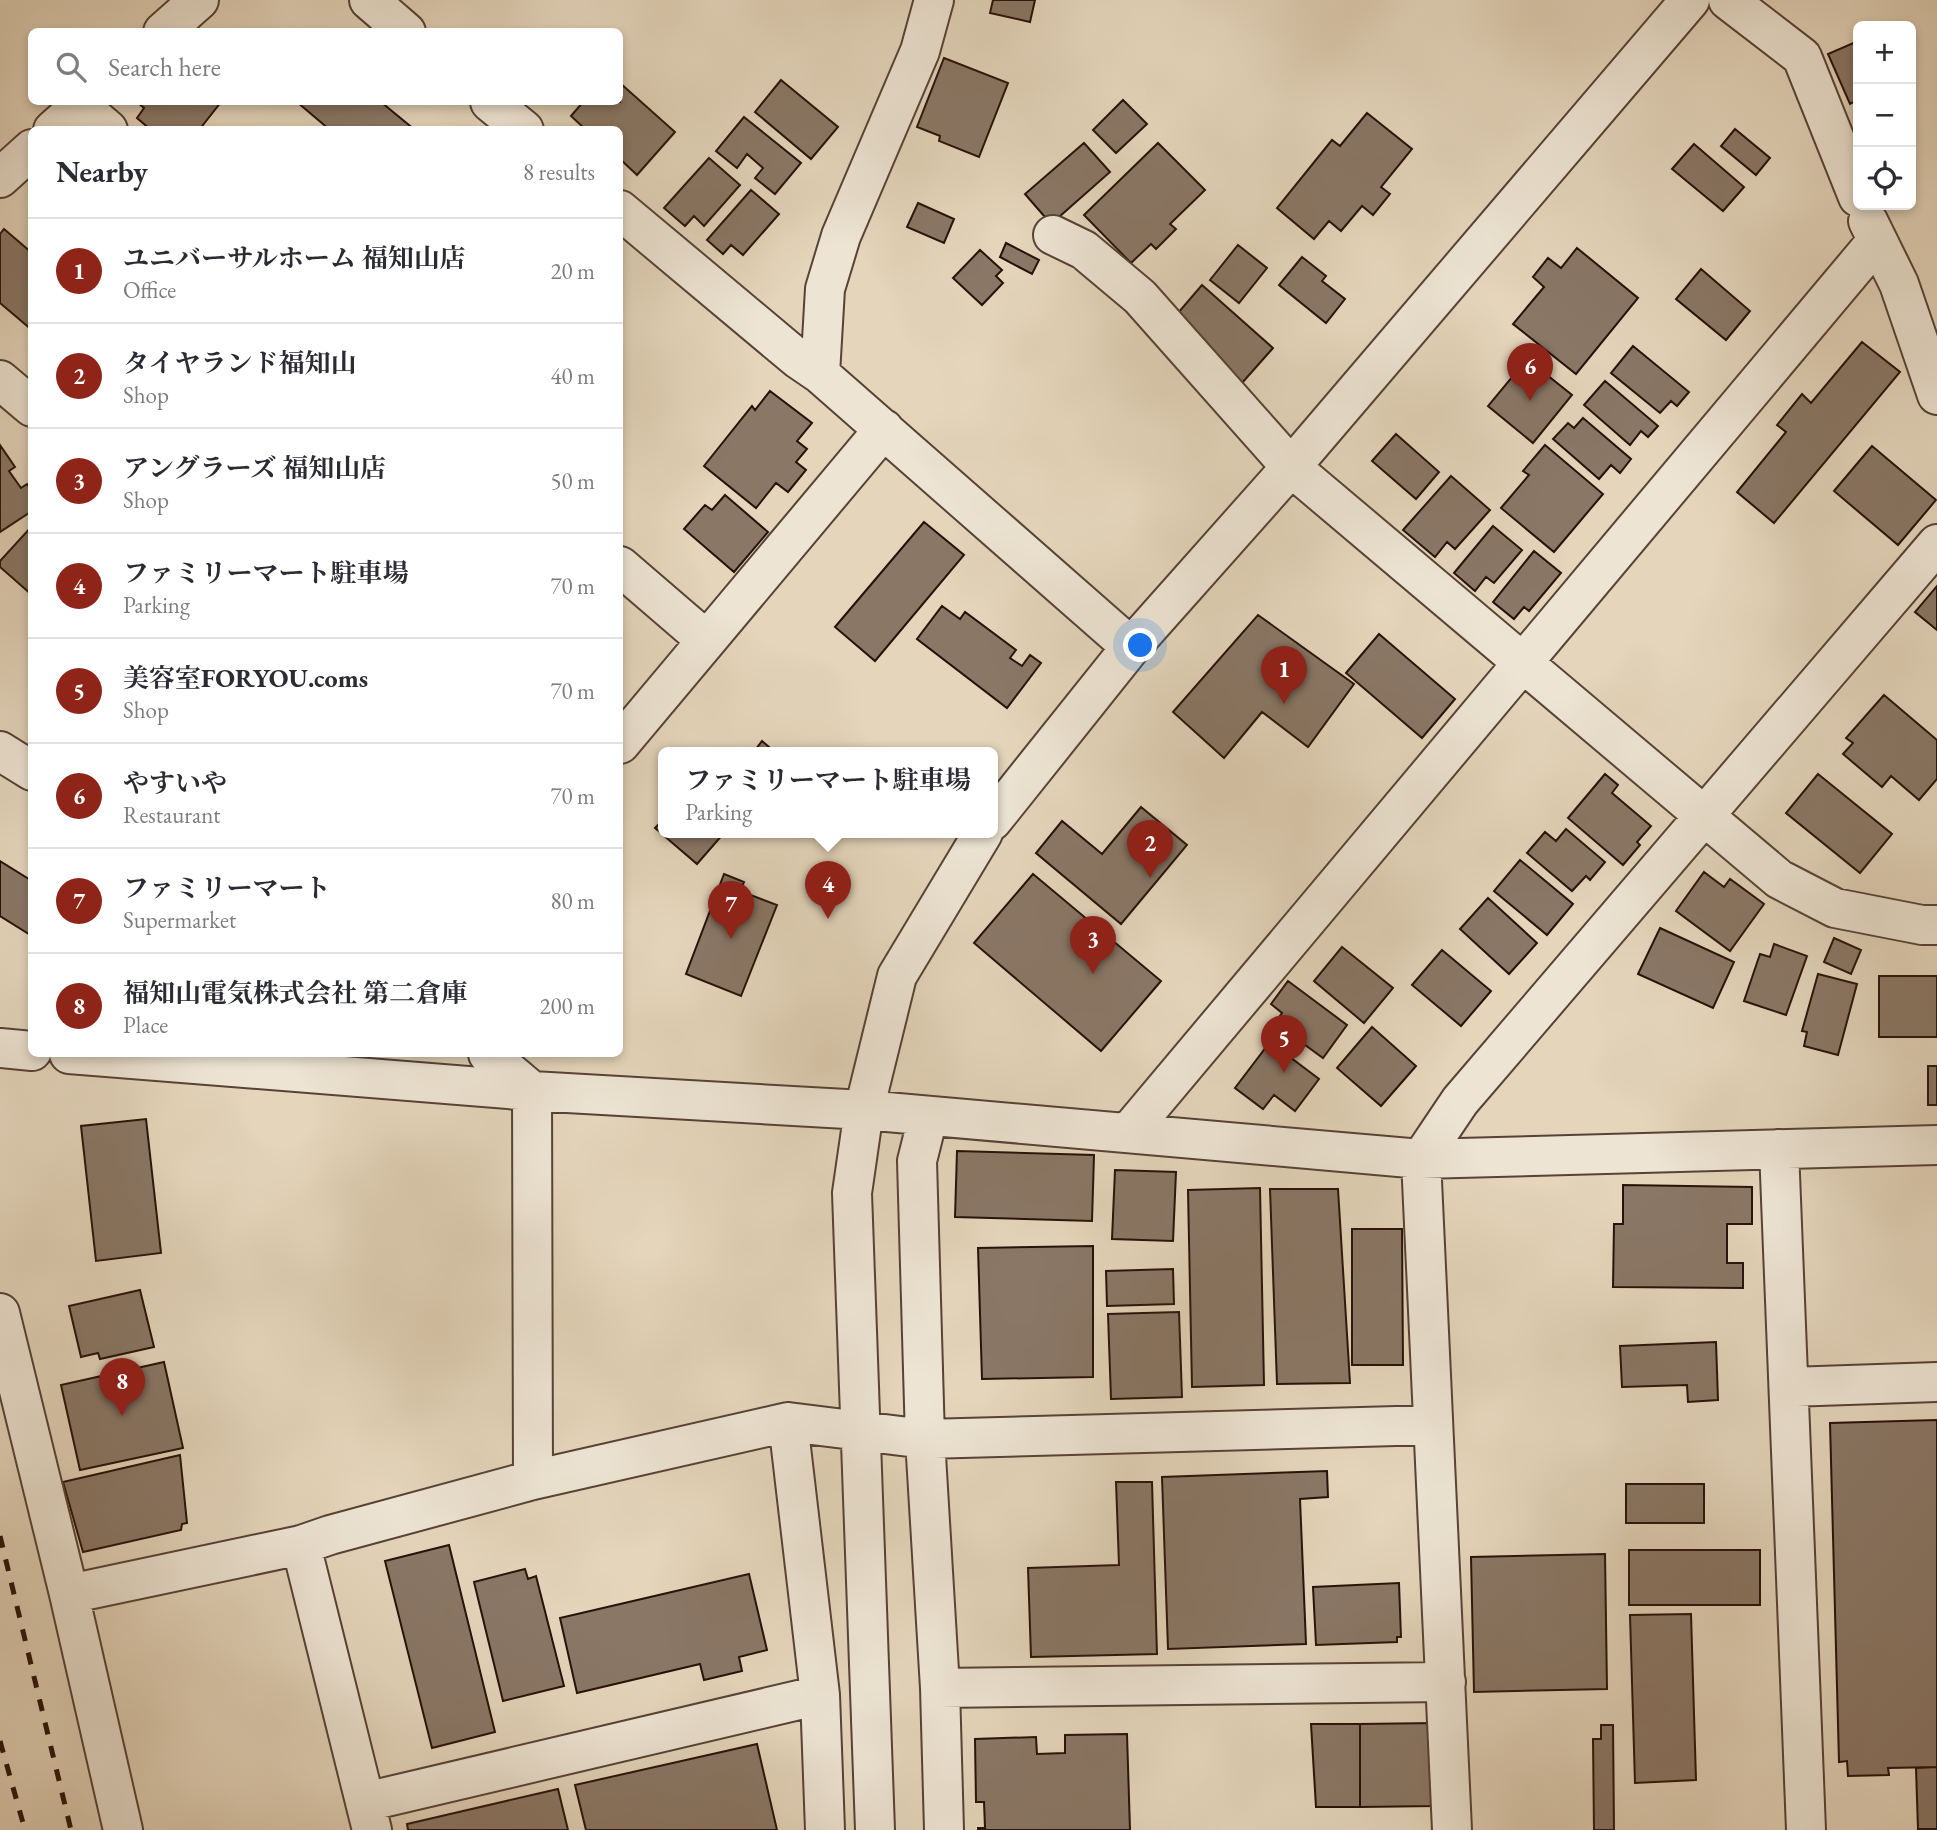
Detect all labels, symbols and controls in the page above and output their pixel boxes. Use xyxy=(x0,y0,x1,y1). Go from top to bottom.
map controls xyxy=(1853,21,1916,210)
button: + xyxy=(1853,21,1916,84)
search box xyxy=(28,28,623,105)
icon: search xyxy=(52,48,90,86)
text: Search here xyxy=(108,50,221,84)
button: − xyxy=(1853,84,1916,147)
button: locate xyxy=(1853,147,1916,210)
text: Nearby xyxy=(56,152,148,191)
text: 8 results xyxy=(523,157,595,187)
text: ユニバーサルホーム 福知山店 xyxy=(123,241,466,275)
text: 1 xyxy=(73,256,85,286)
text: 20 m xyxy=(550,256,595,286)
text: Office xyxy=(123,275,176,305)
pin: 6 xyxy=(1507,343,1553,401)
text: タイヤランド福知山 xyxy=(123,346,356,380)
text: 2 xyxy=(73,361,85,391)
text: 40 m xyxy=(550,361,595,391)
text: Shop xyxy=(123,380,169,410)
text: アングラーズ 福知山店 xyxy=(123,451,386,485)
text: 3 xyxy=(73,466,85,496)
text: 50 m xyxy=(550,466,595,496)
text: Shop xyxy=(123,485,169,515)
text: ファミリーマート駐車場 xyxy=(123,556,408,590)
text: 4 xyxy=(73,571,85,601)
text: 70 m xyxy=(550,571,595,601)
text: Parking xyxy=(123,590,190,620)
your location xyxy=(1123,628,1157,662)
pin: 1 xyxy=(1261,646,1307,704)
text: 美容室FORYOU.coms xyxy=(123,661,368,695)
text: 5 xyxy=(73,676,85,706)
text: 70 m xyxy=(550,676,595,706)
text: Shop xyxy=(123,695,169,725)
popup xyxy=(658,747,998,838)
text: ファミリーマート駐車場 xyxy=(685,763,971,797)
text: やすいや xyxy=(123,766,227,800)
text: 6 xyxy=(73,781,85,811)
text: 70 m xyxy=(550,781,595,811)
text: Parking xyxy=(685,797,752,827)
text: Restaurant xyxy=(123,800,221,830)
pin: 2 xyxy=(1127,820,1173,878)
pin: 4 xyxy=(805,861,851,919)
text: ファミリーマート xyxy=(123,871,330,905)
pin: 7 xyxy=(708,881,754,939)
text: 7 xyxy=(73,886,85,916)
text: 80 m xyxy=(550,886,595,916)
text: Supermarket xyxy=(123,905,236,935)
pin: 3 xyxy=(1070,916,1116,974)
text: 福知山電気株式会社 第二倉庫 xyxy=(123,976,467,1010)
text: 8 xyxy=(73,991,85,1021)
text: 200 m xyxy=(539,991,595,1021)
text: Place xyxy=(123,1010,168,1040)
pin: 5 xyxy=(1261,1015,1307,1073)
pin: 8 xyxy=(99,1358,145,1416)

